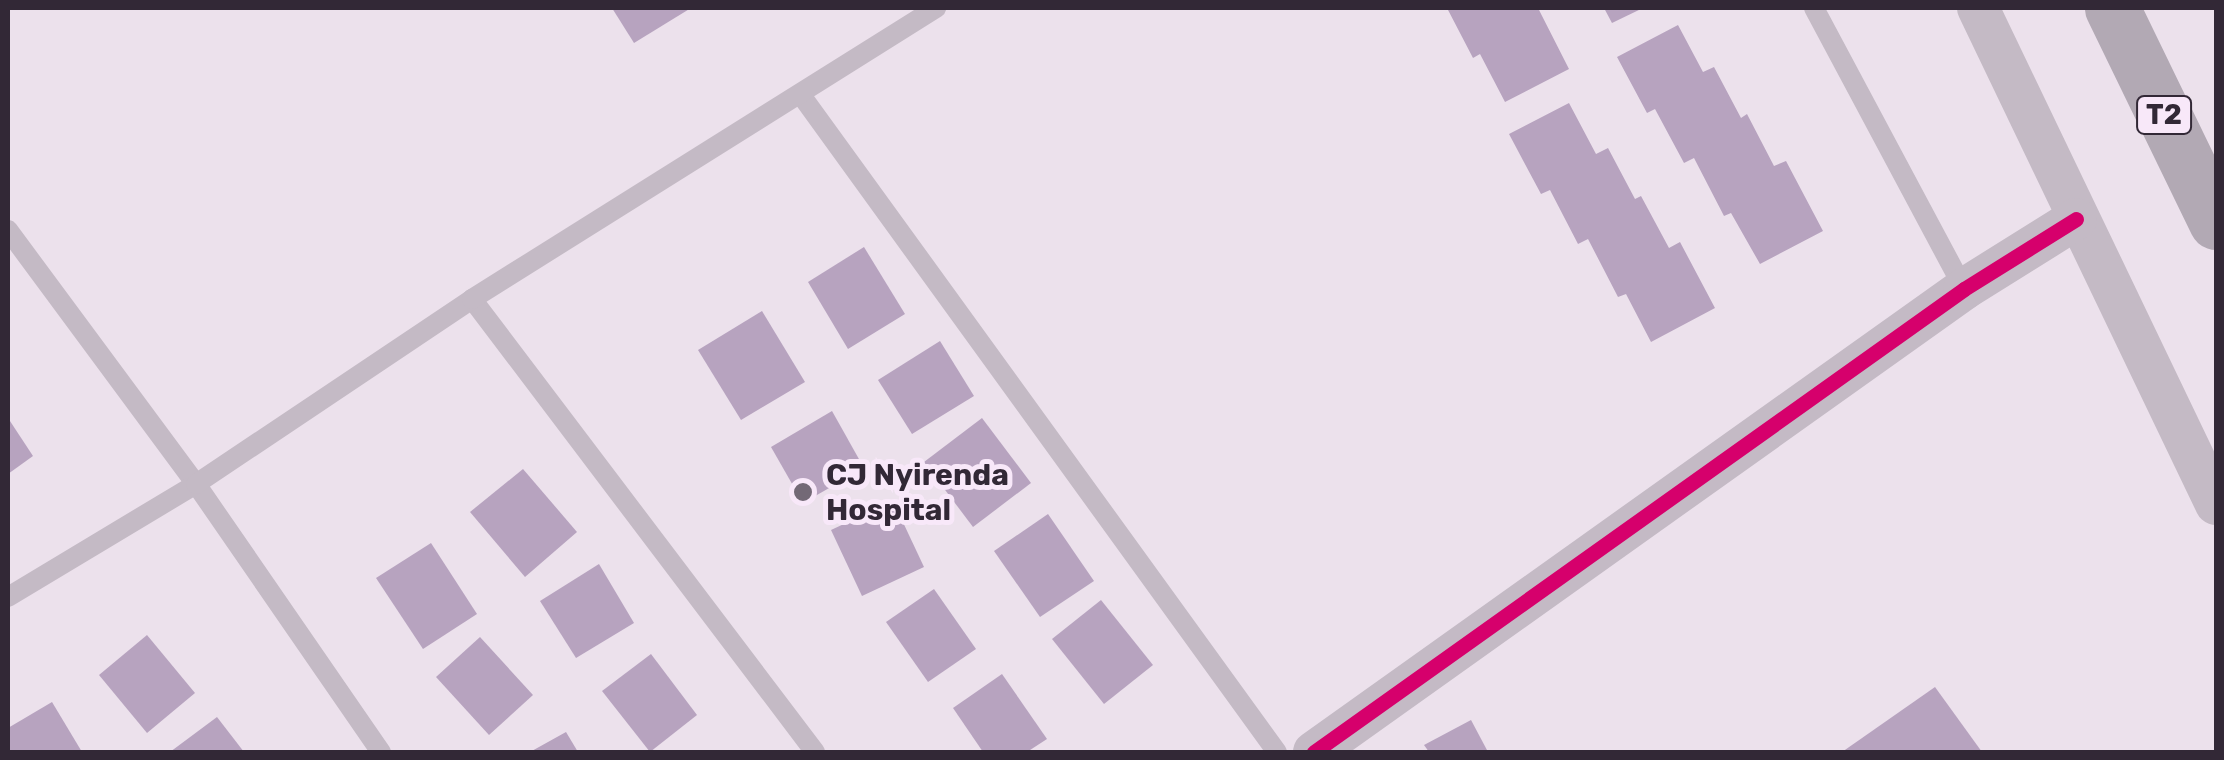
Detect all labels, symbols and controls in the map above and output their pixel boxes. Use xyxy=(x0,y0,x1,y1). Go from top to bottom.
road number: T2 xyxy=(2134,92,2194,138)
place label: CJ Nyirenda Hospital xyxy=(826,457,1009,528)
marker: CJ Nyirenda Hospital xyxy=(790,479,816,505)

